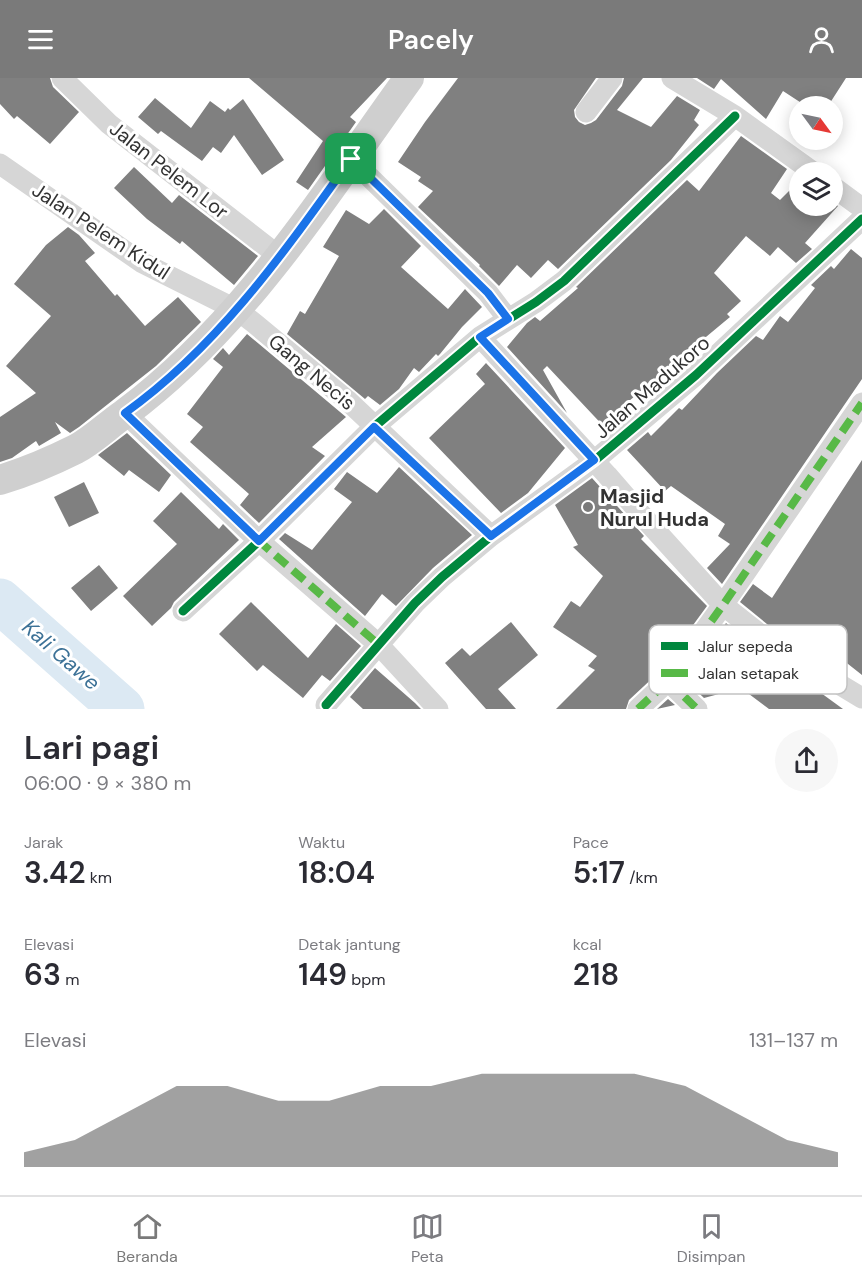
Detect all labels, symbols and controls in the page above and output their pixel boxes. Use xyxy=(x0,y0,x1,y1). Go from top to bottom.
text: Pacely xyxy=(388,22,474,57)
icon: menu xyxy=(24,23,57,56)
icon: person xyxy=(805,23,838,56)
north arrow xyxy=(789,96,843,150)
map controls xyxy=(789,96,843,216)
street label: Jalan Pelem Lor xyxy=(104,116,234,224)
pin xyxy=(325,133,376,184)
icon: arrive xyxy=(334,142,367,175)
button: layers xyxy=(789,162,843,216)
street label: Jalan Pelem Kidul xyxy=(27,177,175,285)
street label: Gang Necis xyxy=(263,328,361,416)
street label: Jalan Madukoro xyxy=(589,330,715,444)
place label: Masjid Nurul Huda xyxy=(600,483,709,532)
marker: Masjid Nurul Huda xyxy=(581,500,595,514)
water label: Kali Gawe xyxy=(16,613,106,697)
legend xyxy=(649,625,847,694)
text: Jalur sepeda xyxy=(698,636,793,657)
text: Jalan setapak xyxy=(698,663,799,684)
text: Lari pagi xyxy=(24,726,159,769)
button: share xyxy=(775,729,838,792)
text: 06:00 · 9 × 380 m xyxy=(24,770,191,796)
text: Jarak xyxy=(24,832,63,853)
text: Waktu xyxy=(298,832,345,853)
text: Pace xyxy=(573,832,609,853)
text: 3.42 xyxy=(24,853,86,892)
text: 18:04 xyxy=(298,853,375,892)
text: 5:17 xyxy=(573,853,625,892)
text: km xyxy=(86,867,112,888)
text: /km xyxy=(625,867,658,888)
text: Elevasi xyxy=(24,934,74,955)
text: Detak jantung xyxy=(298,934,401,955)
text: kcal xyxy=(573,934,602,955)
text: 63 xyxy=(24,955,61,994)
text: 149 xyxy=(298,955,347,994)
text: 218 xyxy=(573,955,619,994)
text: m xyxy=(61,969,79,990)
text: bpm xyxy=(347,969,385,990)
text: Elevasi xyxy=(24,1027,86,1053)
text: 131–137 m xyxy=(749,1027,838,1053)
tab: Beranda xyxy=(116,1210,178,1267)
tab: Peta xyxy=(411,1210,444,1267)
tab: Disimpan xyxy=(677,1210,746,1267)

